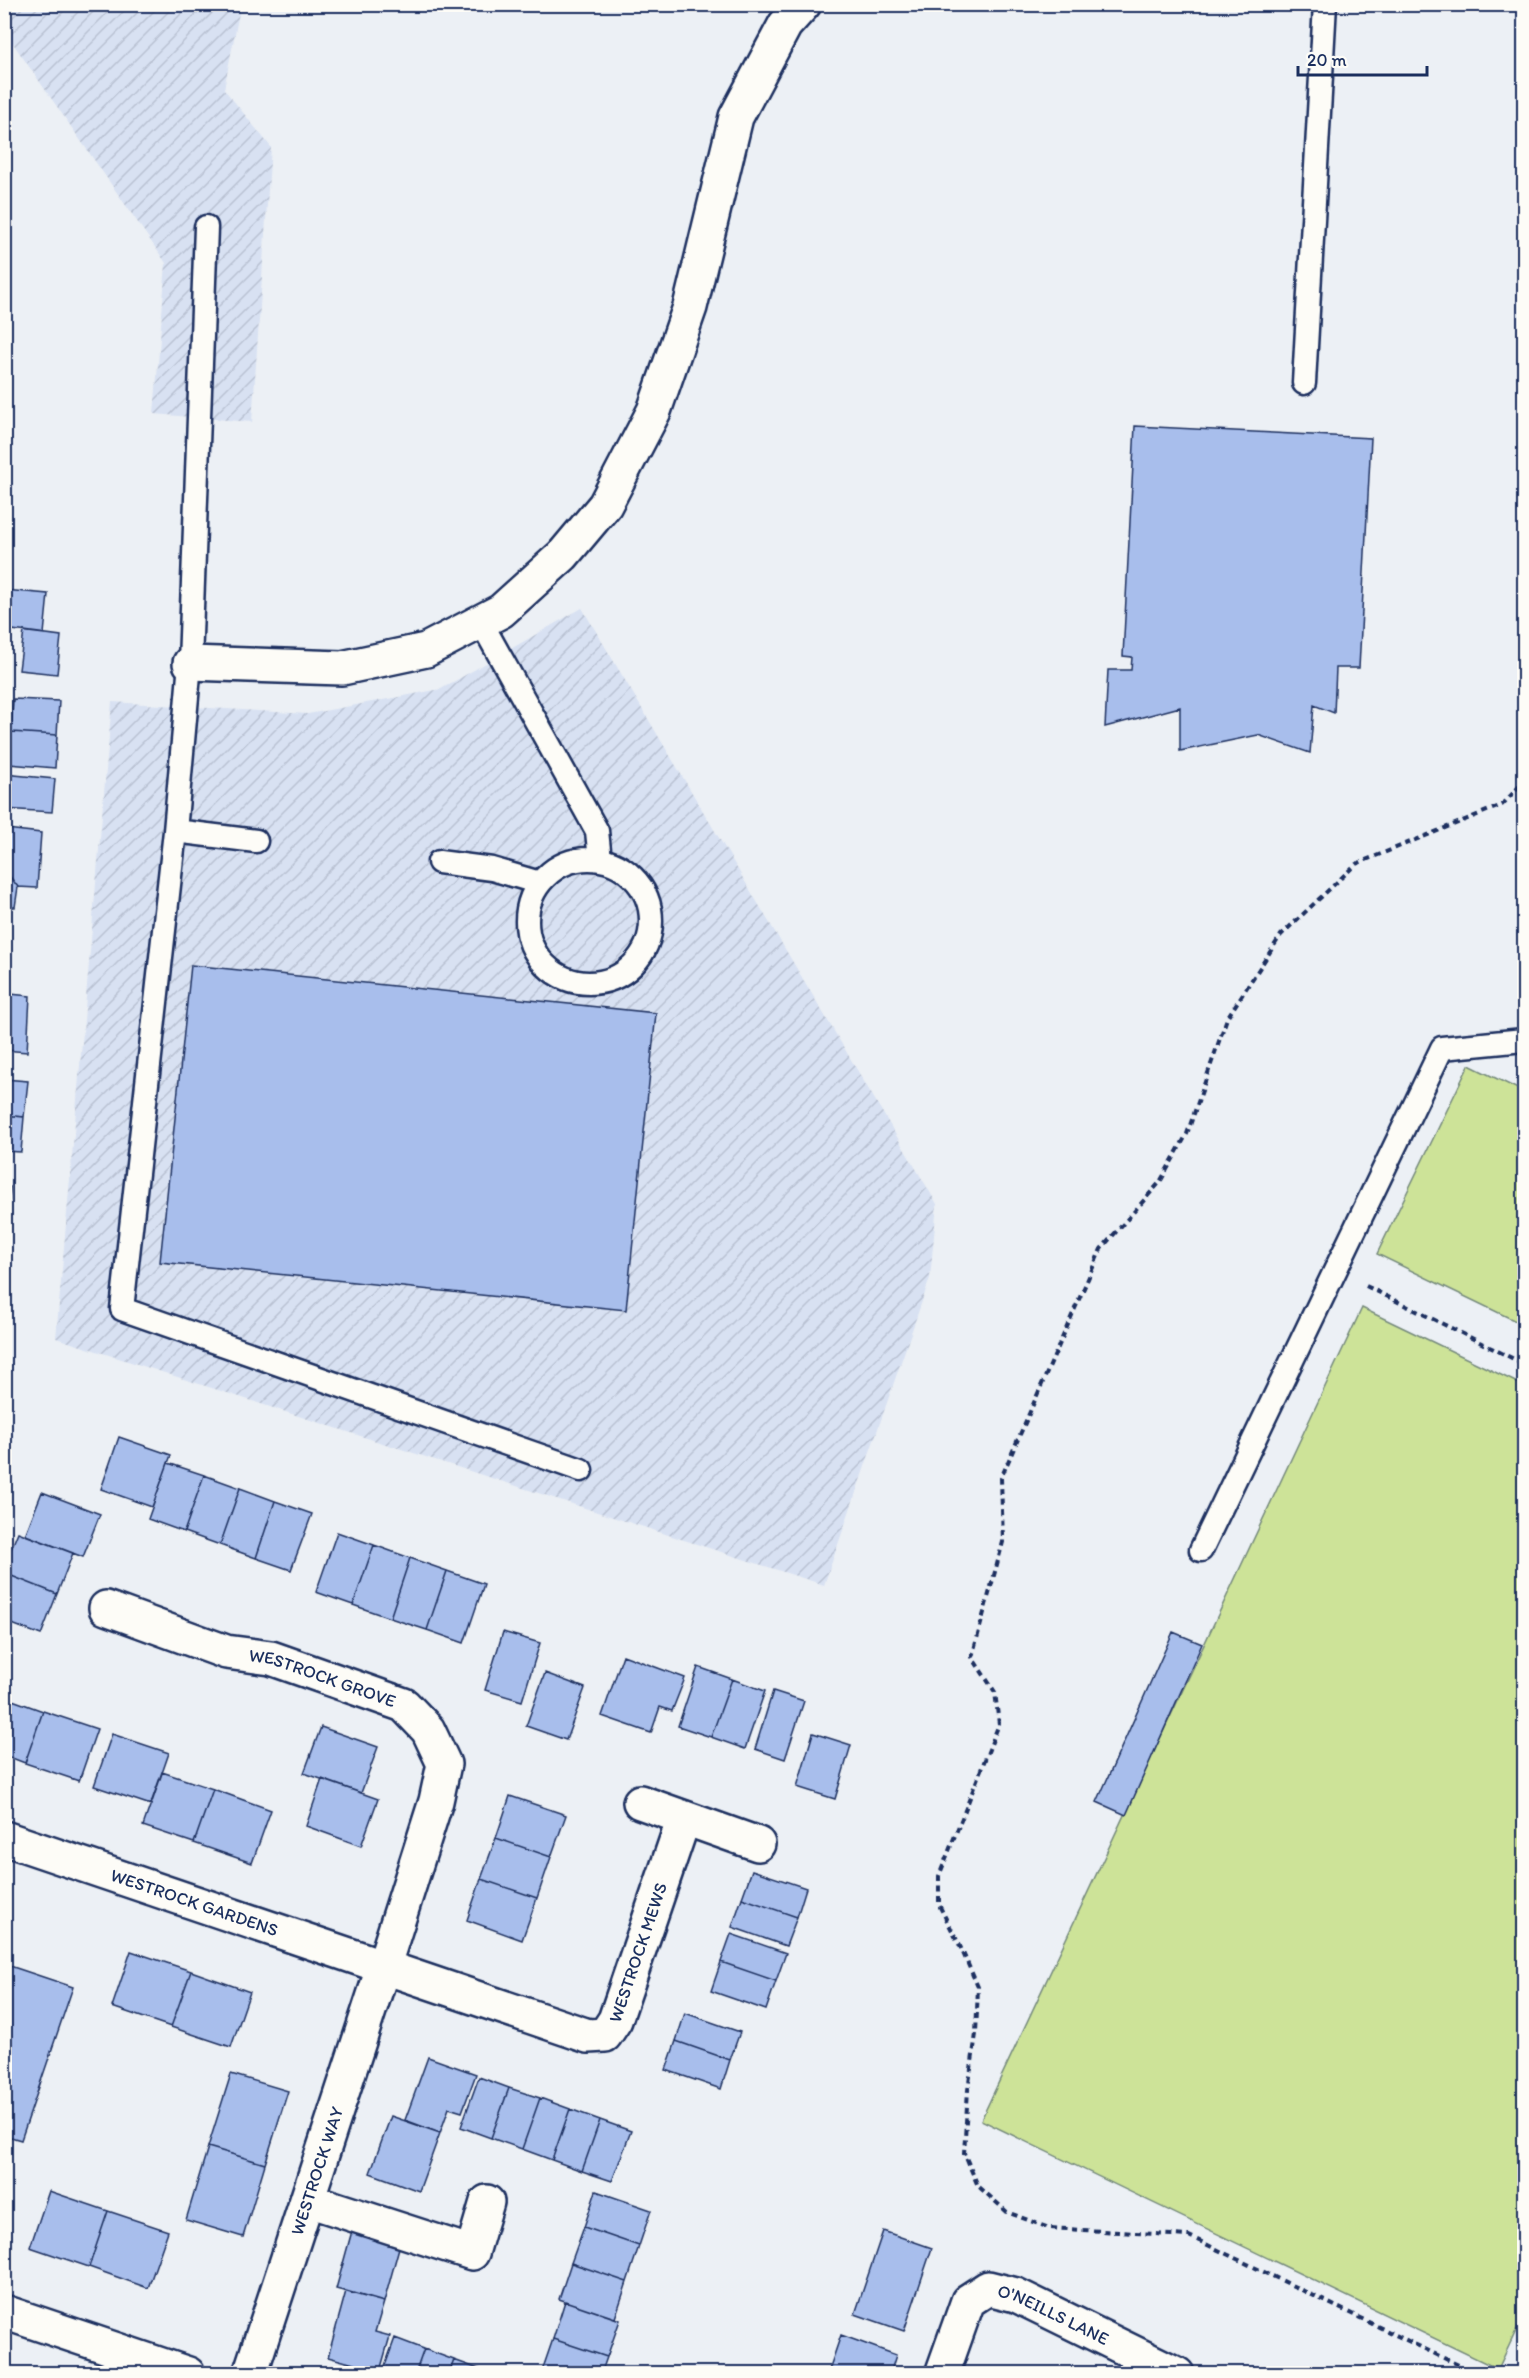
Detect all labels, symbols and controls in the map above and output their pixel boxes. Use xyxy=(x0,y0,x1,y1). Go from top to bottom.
scale bar xyxy=(1298,39,1427,77)
text: 20 m xyxy=(1307,49,1347,71)
street label: WESTROCK GROVE xyxy=(248,1644,399,1712)
street label: WESTROCK GARDENS xyxy=(108,1864,281,1941)
street label: WESTROCK MEWS xyxy=(604,1880,672,2025)
street label: WESTROCK WAY xyxy=(286,2103,348,2238)
street label: O'NEILLS LANE xyxy=(995,2280,1113,2350)

